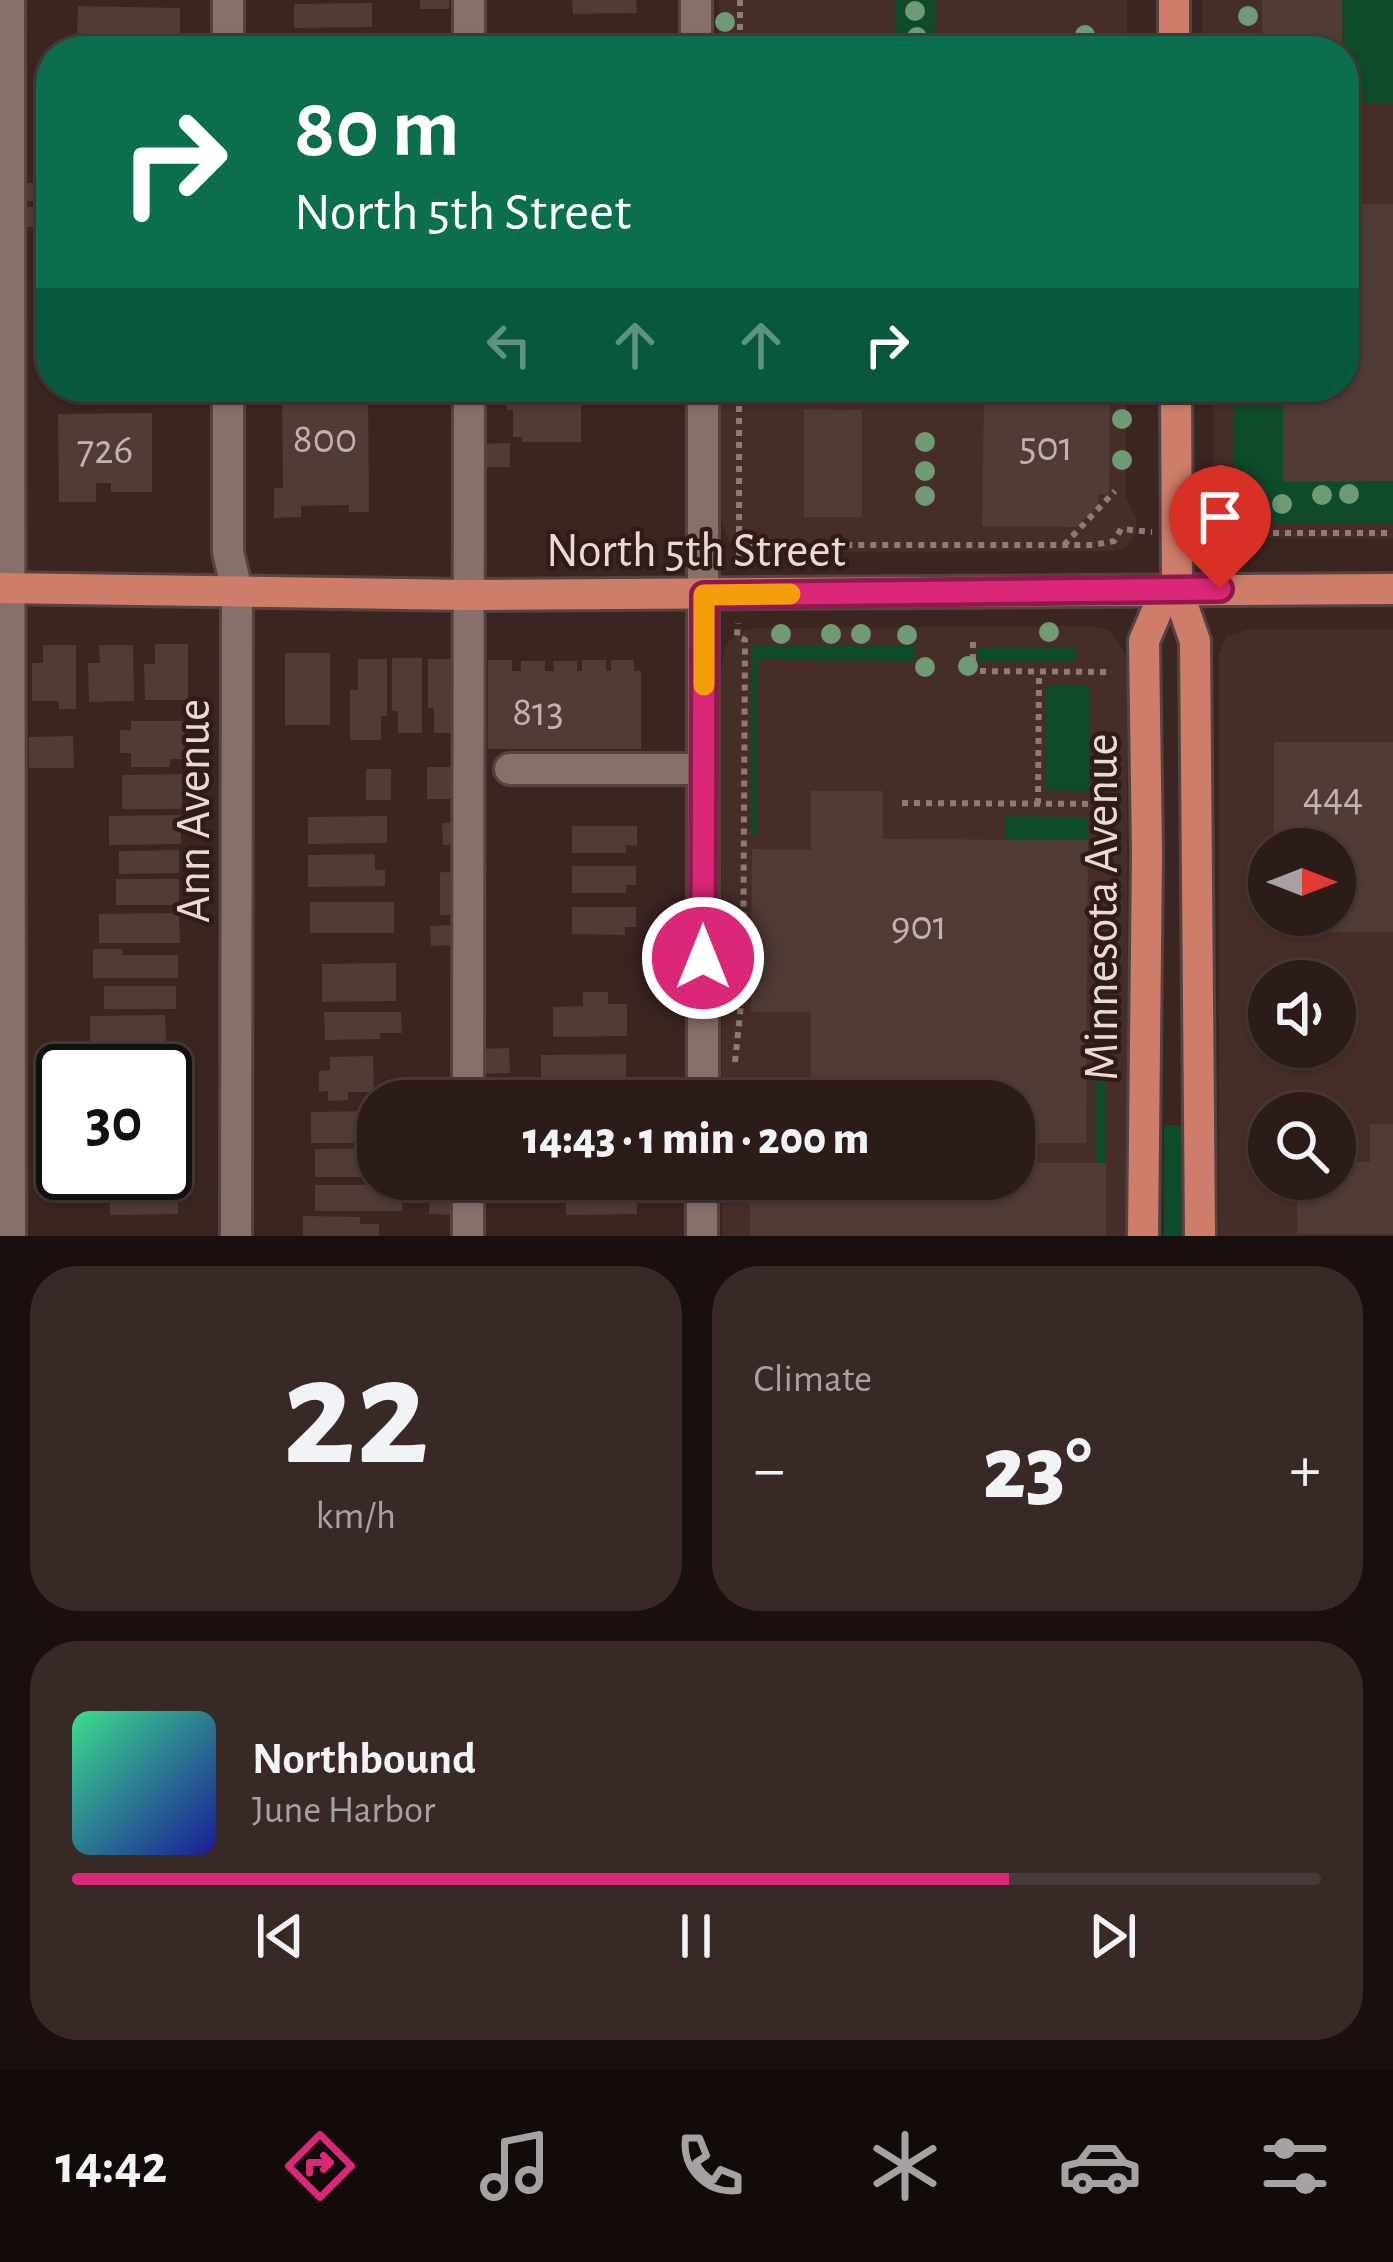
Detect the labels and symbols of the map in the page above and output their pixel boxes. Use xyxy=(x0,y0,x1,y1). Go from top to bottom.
house number: 800 xyxy=(293,418,357,460)
house number: 501 xyxy=(1019,426,1073,468)
house number: 726 xyxy=(77,429,133,471)
pin xyxy=(1169,466,1271,589)
street label: North 5th Street xyxy=(546,528,846,576)
house number: 813 xyxy=(512,691,564,733)
street label: Ann Avenue xyxy=(171,699,219,923)
street label: Minnesota Avenue xyxy=(1079,733,1127,1081)
house number: 444 xyxy=(1303,776,1363,818)
north arrow xyxy=(1248,828,1356,936)
position arrow xyxy=(640,895,766,1021)
house number: 901 xyxy=(891,905,947,947)
speed limit sign: 30 xyxy=(36,1044,192,1200)

